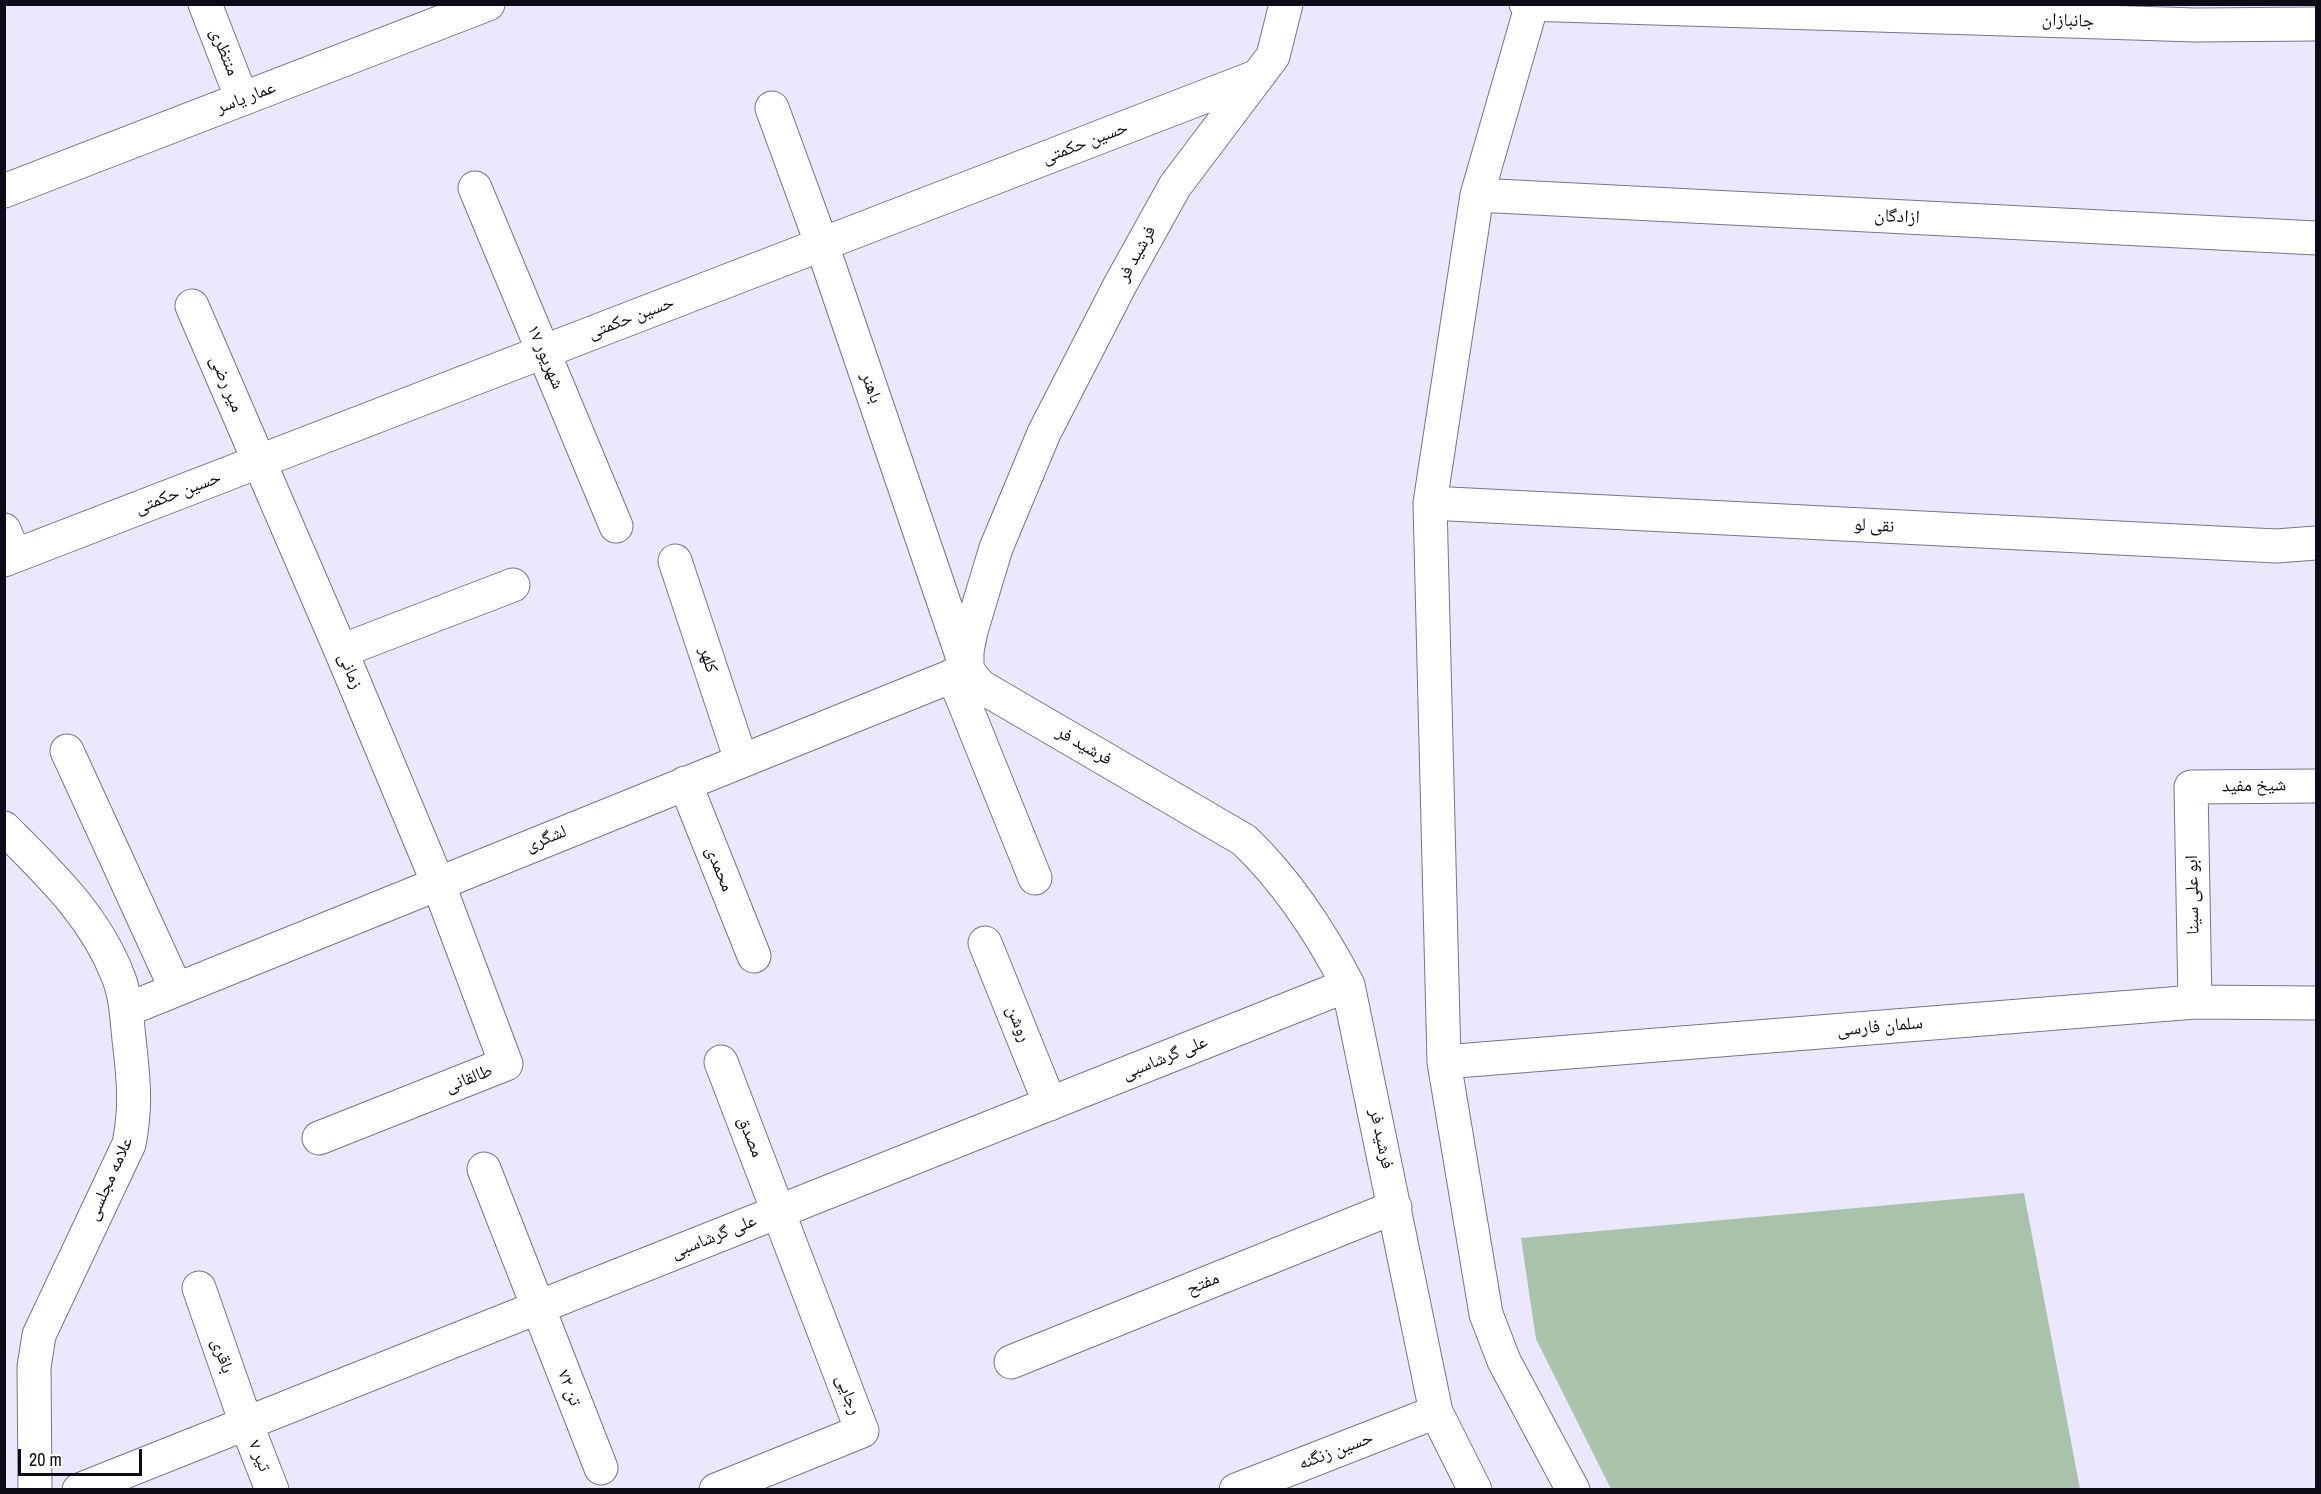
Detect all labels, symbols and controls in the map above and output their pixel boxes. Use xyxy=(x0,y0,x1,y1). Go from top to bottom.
street label: جانبازان xyxy=(2041,9,2095,33)
street label: منتظری xyxy=(205,25,243,79)
street label: عمار یاسر xyxy=(213,77,279,119)
street label: حسین حکمتی xyxy=(1039,117,1131,169)
street label: ازادگان xyxy=(1874,205,1920,229)
street label: فرشید فر xyxy=(1113,222,1161,286)
street label: حسین حکمتی xyxy=(585,292,677,344)
street label: ۱۷ شهریور xyxy=(522,322,568,392)
street label: میر رضی xyxy=(204,352,248,416)
street label: باهنر xyxy=(856,370,886,406)
street label: حسین حکمتی xyxy=(132,467,224,519)
street label: نقی لو xyxy=(1853,514,1895,538)
street label: کلهر xyxy=(694,644,722,676)
street label: زمانی xyxy=(333,650,367,692)
street label: فرشید فر xyxy=(1052,721,1116,771)
street label: شیخ مفید xyxy=(2222,775,2286,797)
street label: لشگری xyxy=(522,821,570,857)
street label: محمدی xyxy=(700,843,738,895)
street label: ابو علی سینا xyxy=(2182,855,2204,935)
street label: روشن xyxy=(1001,1002,1035,1046)
street label: سلمان فارسی xyxy=(1836,1012,1924,1042)
street label: علی گرشاسبی xyxy=(1119,1031,1211,1085)
street label: طالقانی xyxy=(442,1060,496,1098)
street label: فرشید فر xyxy=(1364,1107,1398,1171)
street label: مصدق xyxy=(732,1113,768,1161)
street label: علامه مجلسی xyxy=(82,1134,138,1224)
street label: علی گرشاسبی xyxy=(668,1210,760,1264)
street label: مفتح xyxy=(1183,1268,1223,1300)
street label: باقری xyxy=(206,1336,238,1376)
street label: ۷۲ تن xyxy=(552,1367,586,1409)
street label: رجایی xyxy=(830,1372,866,1418)
street label: حسین زنگنه xyxy=(1296,1427,1376,1475)
scale bar xyxy=(21,1437,146,1475)
street label: ۷ تیر xyxy=(243,1437,275,1475)
text: 20 m xyxy=(29,1447,62,1472)

